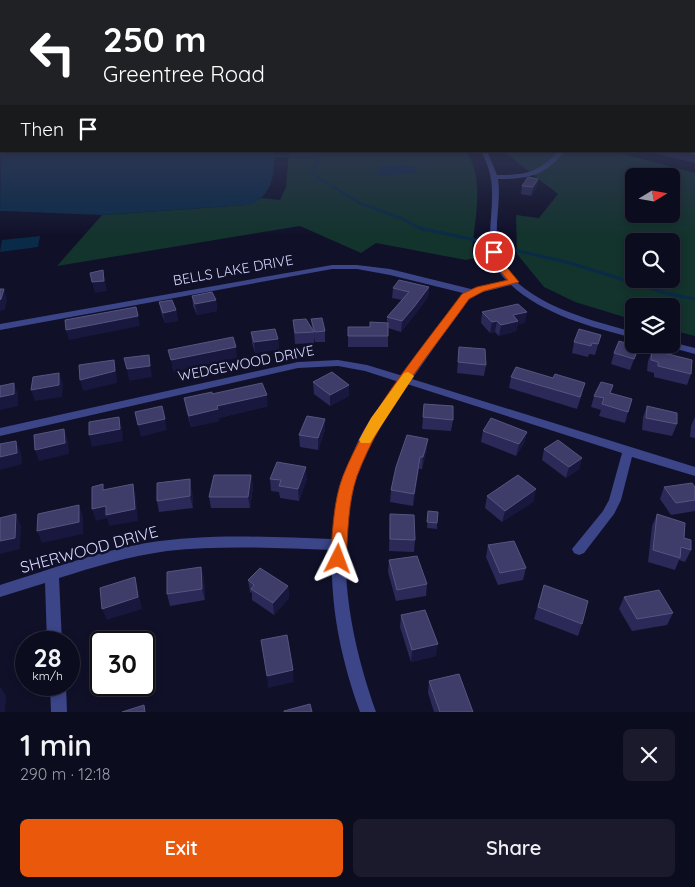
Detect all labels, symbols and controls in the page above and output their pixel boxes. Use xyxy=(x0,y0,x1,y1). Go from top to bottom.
text: 250 m xyxy=(103,17,207,61)
icon: left xyxy=(20,20,85,85)
text: Greentree Road xyxy=(103,60,265,88)
icon: arrive xyxy=(74,115,102,143)
text: Then xyxy=(20,117,64,141)
north arrow xyxy=(625,168,680,222)
map controls xyxy=(625,168,680,353)
pin xyxy=(473,231,515,273)
button: search xyxy=(625,233,680,288)
icon: arrive xyxy=(480,238,508,266)
street label: BELLS LAKE DRIVE xyxy=(172,251,294,289)
button: layers xyxy=(625,298,680,353)
street label: WEDGEWOOD DRIVE xyxy=(176,341,316,385)
street label: SHERWOOD DRIVE xyxy=(18,521,160,577)
position arrow xyxy=(311,532,363,584)
speed limit sign: 30 xyxy=(90,631,155,696)
text: 28 xyxy=(34,642,61,673)
text: km/h xyxy=(32,668,63,683)
text: 1 min xyxy=(20,726,92,764)
button: close xyxy=(623,729,675,781)
text: 290 m · 12:18 xyxy=(20,764,110,784)
button: Exit xyxy=(20,819,343,877)
button: Share xyxy=(353,819,675,877)

